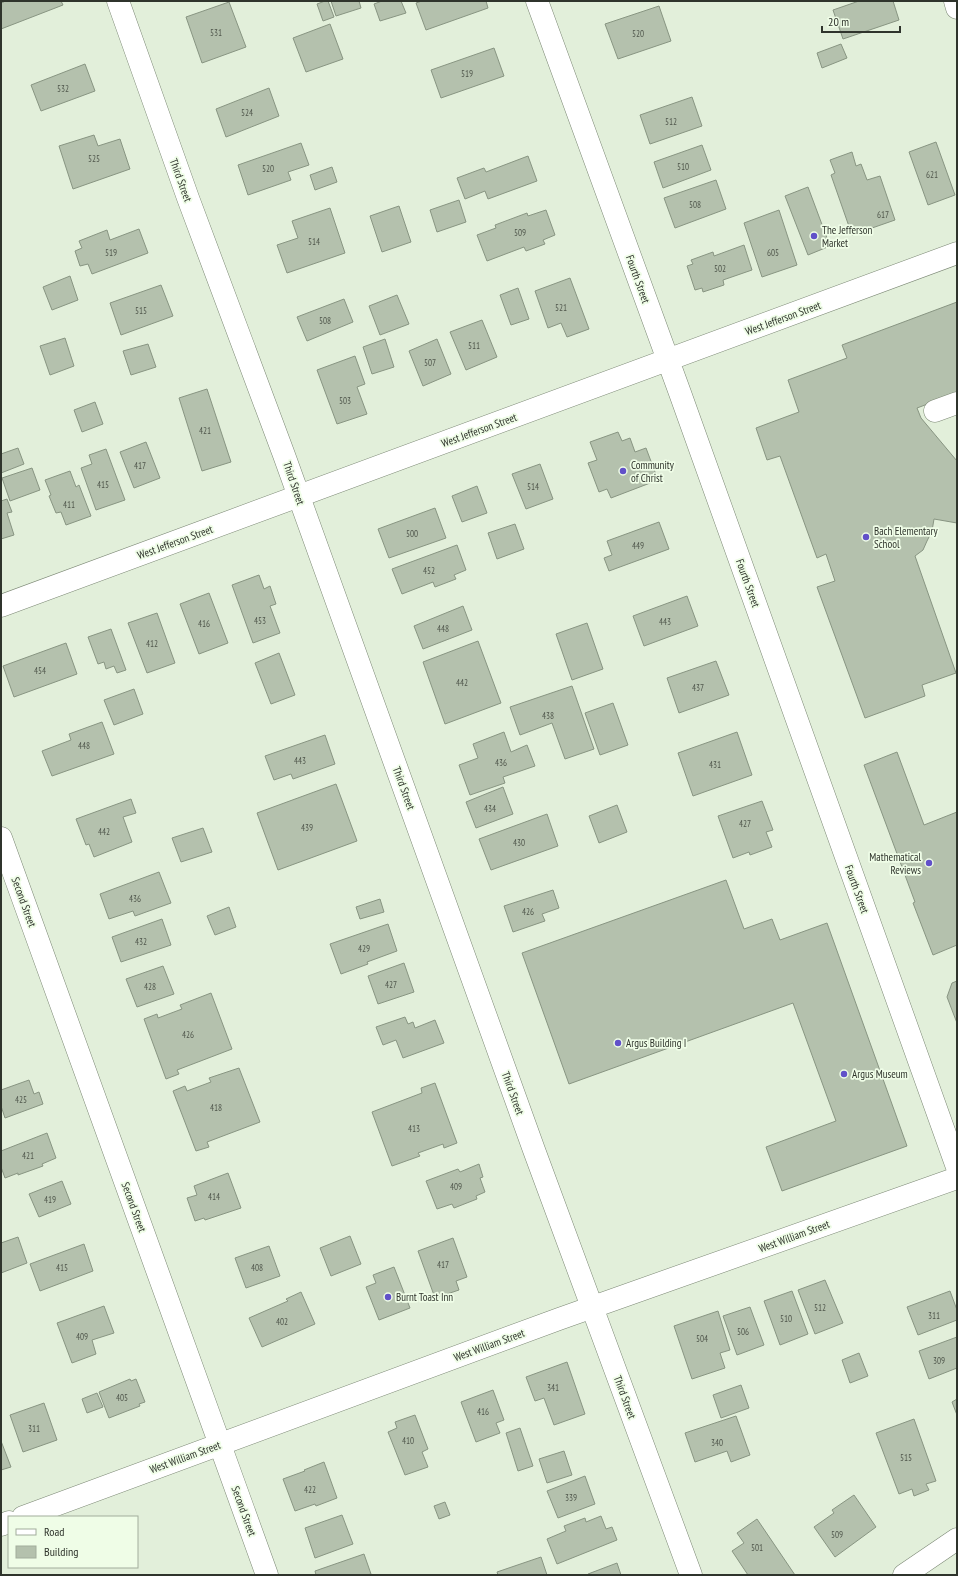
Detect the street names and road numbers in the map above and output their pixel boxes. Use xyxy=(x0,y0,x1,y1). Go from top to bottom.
street label: Third Street xyxy=(167,156,195,204)
street label: Fourth Street xyxy=(623,253,653,305)
street label: West Jefferson Street xyxy=(743,298,823,338)
street label: West Jefferson Street xyxy=(439,410,519,450)
street label: Third Street xyxy=(280,459,308,507)
street label: West Jefferson Street xyxy=(135,522,215,562)
street label: Fourth Street xyxy=(733,557,763,609)
street label: Third Street xyxy=(390,764,418,812)
street label: Fourth Street xyxy=(842,863,872,915)
street label: Second Street xyxy=(8,875,40,929)
street label: Third Street xyxy=(499,1069,527,1117)
street label: Second Street xyxy=(118,1180,150,1234)
street label: West William Street xyxy=(757,1217,831,1255)
street label: West William Street xyxy=(452,1326,526,1364)
street label: Third Street xyxy=(611,1373,639,1421)
street label: West William Street xyxy=(148,1438,222,1476)
street label: Second Street xyxy=(228,1484,260,1538)

